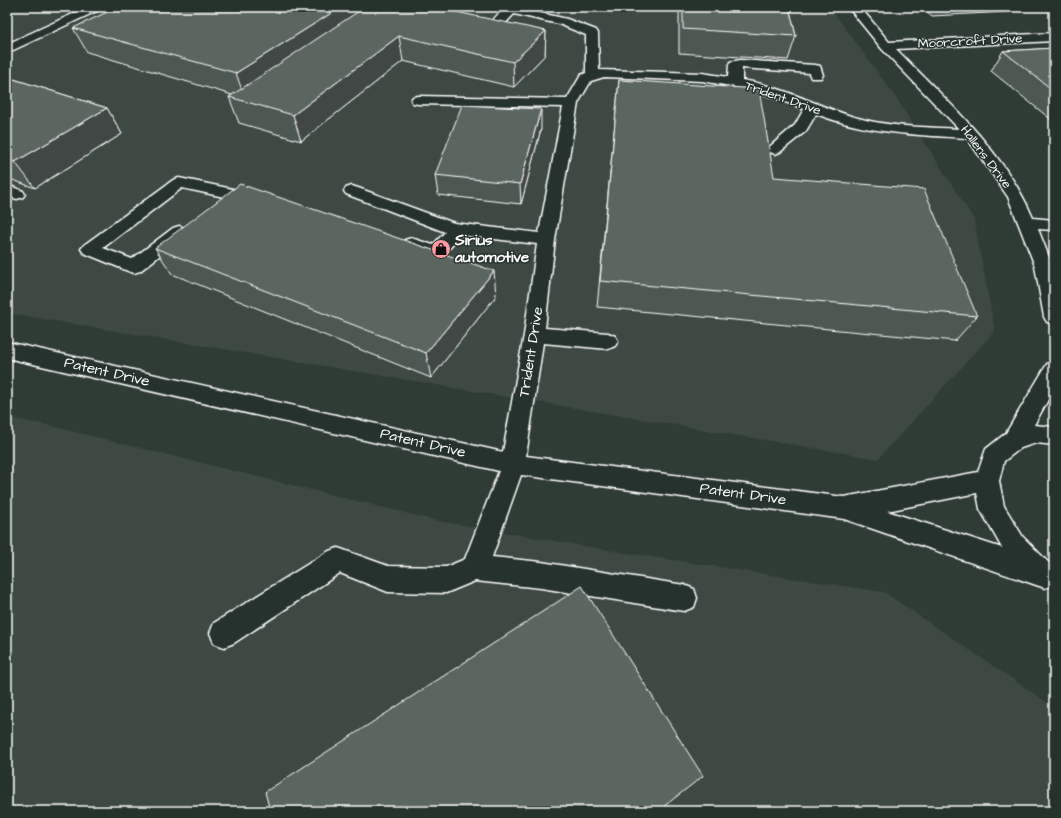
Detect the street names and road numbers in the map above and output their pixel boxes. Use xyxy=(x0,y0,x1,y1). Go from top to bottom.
street label: Moorcroft Drive xyxy=(917,29,1023,53)
street label: Trident Drive xyxy=(743,77,823,119)
street label: Hallens Drive xyxy=(956,122,1016,192)
street label: Trident Drive xyxy=(513,305,549,399)
street label: Patent Drive xyxy=(62,352,152,392)
street label: Patent Drive xyxy=(378,423,468,463)
street label: Patent Drive xyxy=(698,478,788,510)

